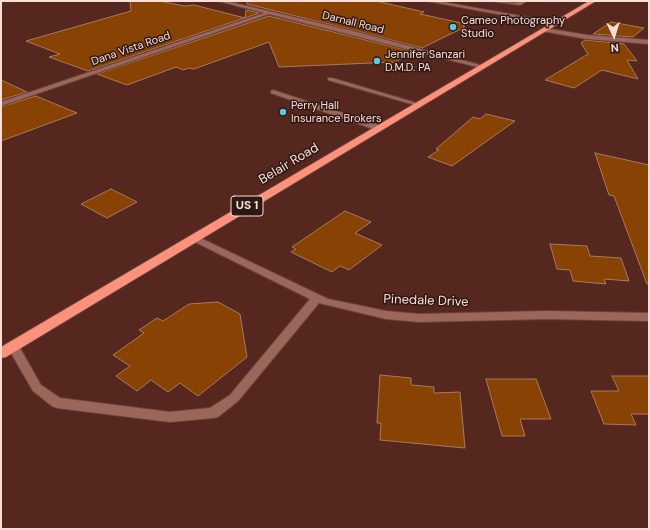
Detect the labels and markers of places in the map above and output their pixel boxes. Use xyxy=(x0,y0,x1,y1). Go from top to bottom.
place label: Cameo Photography Studio xyxy=(461,14,565,40)
marker: Cameo Photography Studio xyxy=(448,22,458,32)
place label: Jennifer Sanzari D.M.D. PA xyxy=(385,48,465,74)
marker: Jennifer Sanzari D.M.D. PA xyxy=(372,56,382,66)
place label: Perry Hall Insurance Brokers xyxy=(291,99,382,125)
marker: Perry Hall Insurance Brokers xyxy=(278,107,288,117)

